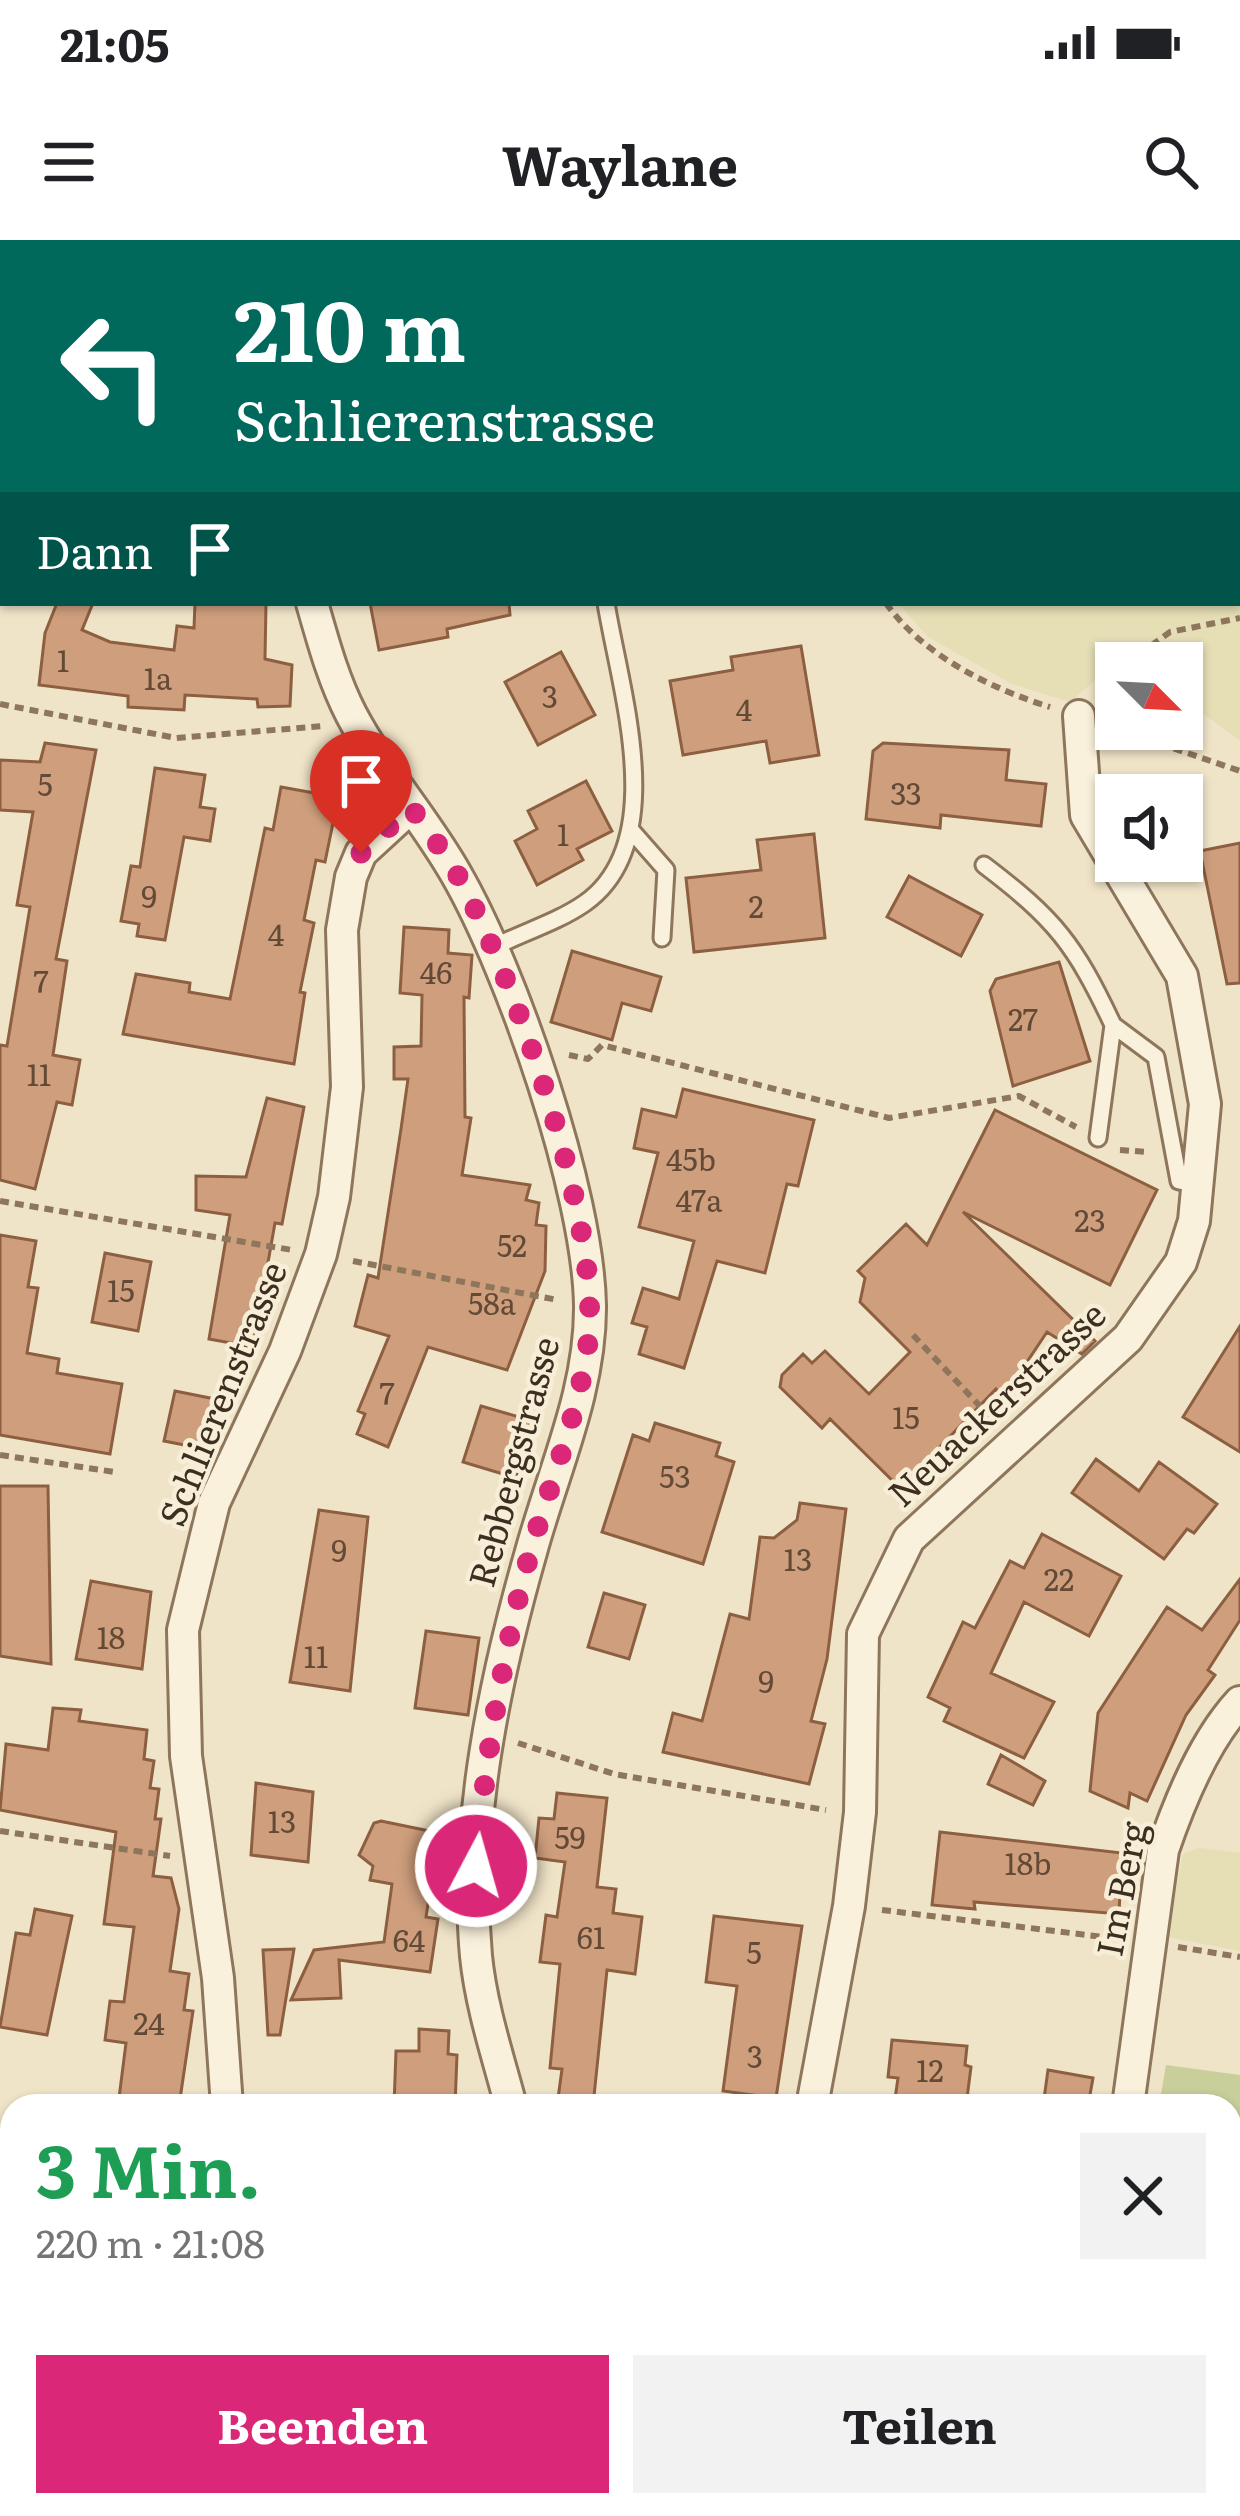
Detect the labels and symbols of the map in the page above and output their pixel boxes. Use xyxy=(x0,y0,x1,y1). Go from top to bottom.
house number: 1 xyxy=(57,637,69,681)
north arrow xyxy=(1095,642,1203,750)
house number: 1a xyxy=(144,655,173,699)
house number: 3 xyxy=(542,673,558,717)
house number: 4 xyxy=(736,686,752,730)
pin xyxy=(310,730,412,853)
house number: 5 xyxy=(37,761,53,805)
house number: 33 xyxy=(890,770,922,814)
house number: 1 xyxy=(557,811,569,855)
house number: 9 xyxy=(141,873,157,917)
house number: 2 xyxy=(748,883,764,927)
house number: 4 xyxy=(268,911,284,955)
house number: 46 xyxy=(420,949,452,993)
house number: 7 xyxy=(33,958,49,1002)
house number: 27 xyxy=(1008,996,1038,1040)
house number: 11 xyxy=(27,1051,51,1095)
house number: 45b xyxy=(666,1136,716,1180)
house number: 47a xyxy=(676,1177,723,1221)
house number: 23 xyxy=(1074,1197,1106,1241)
house number: 52 xyxy=(497,1222,527,1266)
street label: Schlierenstrasse xyxy=(143,1253,298,1533)
house number: 15 xyxy=(107,1267,135,1311)
house number: 58a xyxy=(468,1280,517,1324)
street label: Neuackerstrasse xyxy=(875,1287,1116,1517)
street label: Rebbergstrasse xyxy=(453,1330,570,1592)
house number: 7 xyxy=(379,1370,395,1414)
house number: 15 xyxy=(892,1394,920,1438)
house number: 53 xyxy=(659,1453,691,1497)
house number: 9 xyxy=(331,1527,347,1571)
house number: 13 xyxy=(784,1536,812,1580)
house number: 22 xyxy=(1044,1556,1074,1600)
house number: 18 xyxy=(97,1614,125,1658)
house number: 11 xyxy=(304,1633,328,1677)
house number: 9 xyxy=(758,1658,774,1702)
house number: 13 xyxy=(268,1798,296,1842)
position arrow xyxy=(413,1803,539,1929)
house number: 59 xyxy=(555,1814,585,1858)
street label: Im Berg xyxy=(1081,1816,1159,1960)
house number: 18b xyxy=(1005,1840,1051,1884)
house number: 61 xyxy=(577,1914,605,1958)
house number: 64 xyxy=(393,1917,425,1961)
house number: 5 xyxy=(746,1929,762,1973)
house number: 24 xyxy=(133,2000,165,2044)
house number: 3 xyxy=(747,2033,763,2077)
house number: 12 xyxy=(916,2047,944,2091)

